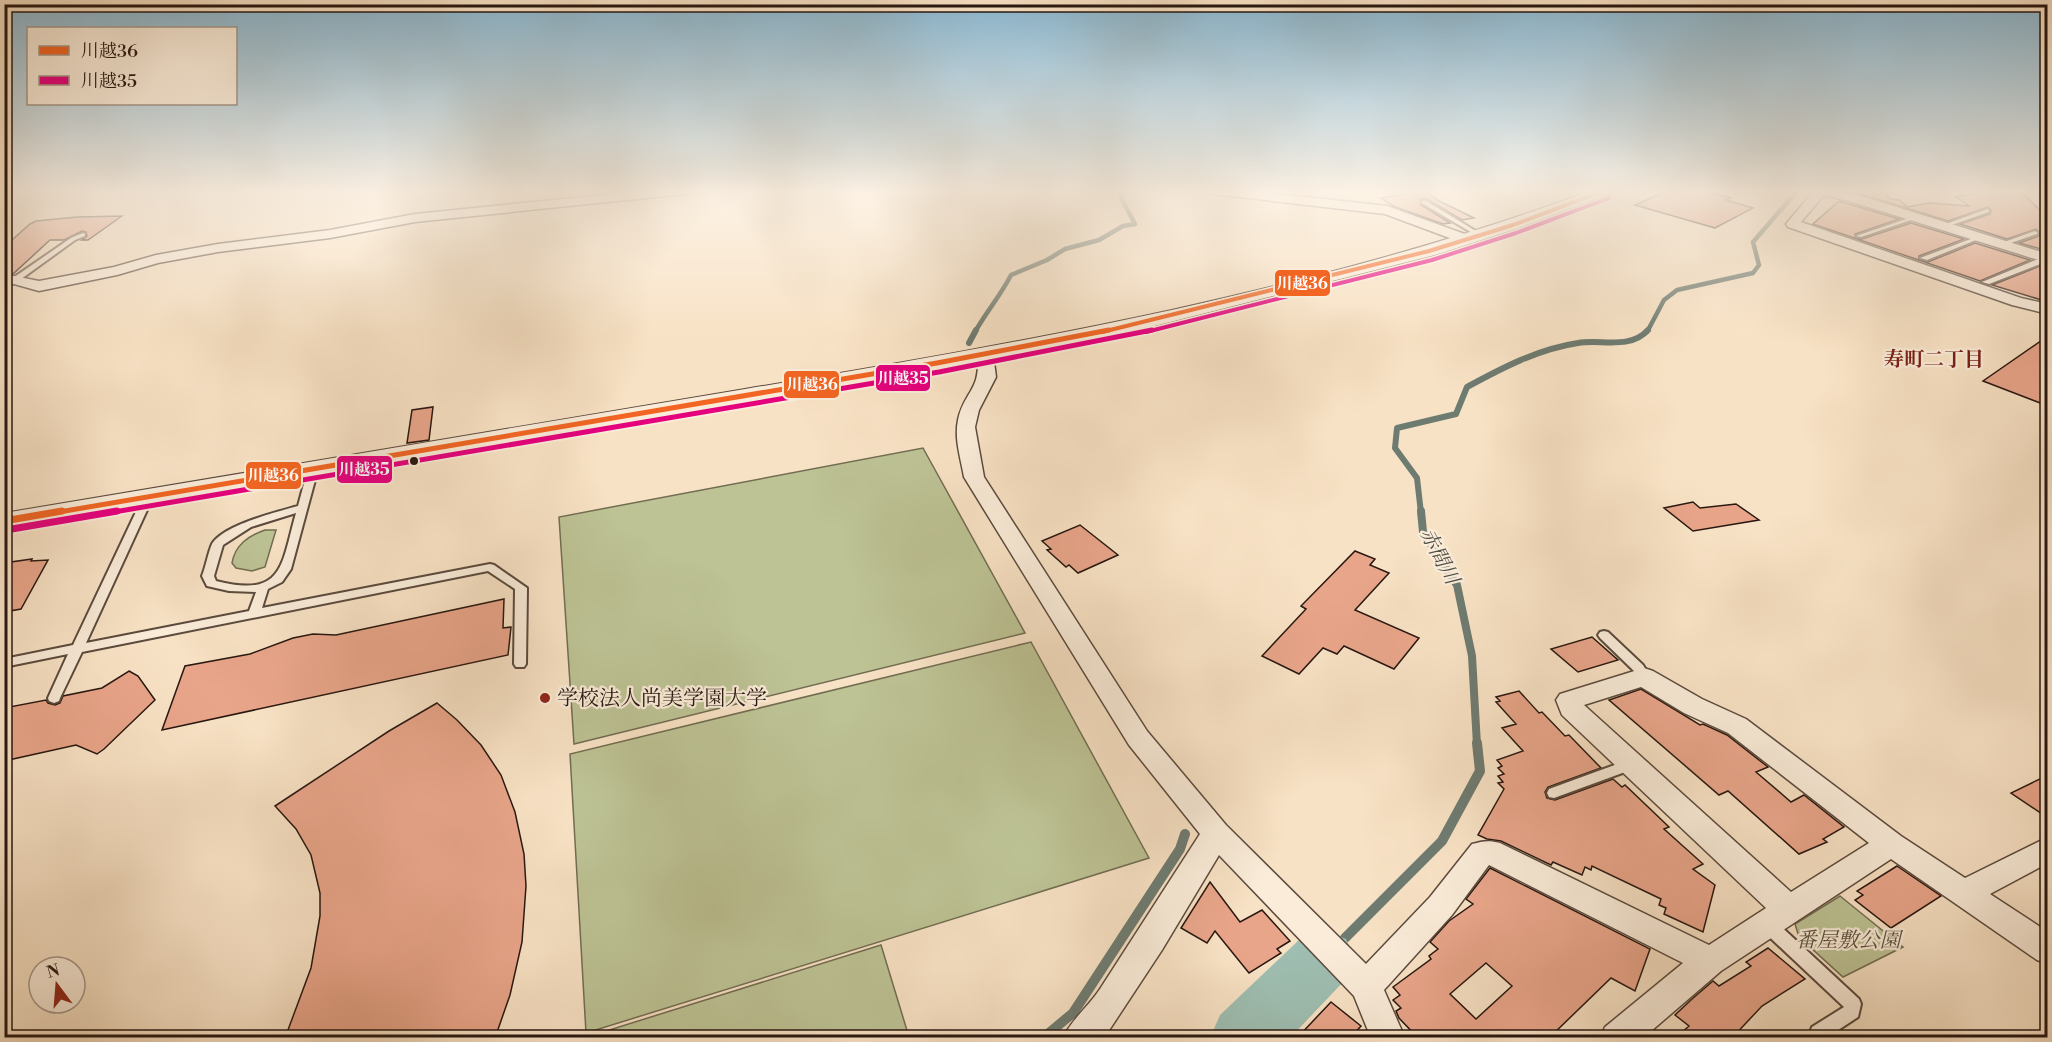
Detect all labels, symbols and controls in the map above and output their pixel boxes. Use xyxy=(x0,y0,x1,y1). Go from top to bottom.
legend xyxy=(27,27,237,105)
text: 川越36 xyxy=(81,40,138,63)
text: 川越35 xyxy=(81,70,137,93)
line badge: 川越36 xyxy=(1274,269,1331,297)
text: 川越36 xyxy=(1276,274,1328,294)
district label: 寿町二丁目 xyxy=(1884,348,1984,373)
line badge: 川越35 xyxy=(875,364,931,392)
text: 川越35 xyxy=(877,369,929,389)
line badge: 川越36 xyxy=(783,370,840,399)
text: 川越36 xyxy=(786,375,838,395)
line badge: 川越35 xyxy=(336,455,393,484)
unlabelled marker xyxy=(408,455,420,467)
text: 川越35 xyxy=(338,460,390,480)
line badge: 川越36 xyxy=(245,461,302,490)
text: 川越36 xyxy=(247,466,299,486)
water label: 赤間川 xyxy=(1414,524,1465,591)
place label: 学校法人尚美学園大学 xyxy=(557,686,767,712)
marker: 学校法人尚美学園大学 xyxy=(538,691,552,705)
park label: 番屋敷公園 xyxy=(1796,928,1903,954)
north arrow xyxy=(27,955,87,1015)
text: N xyxy=(44,960,62,983)

